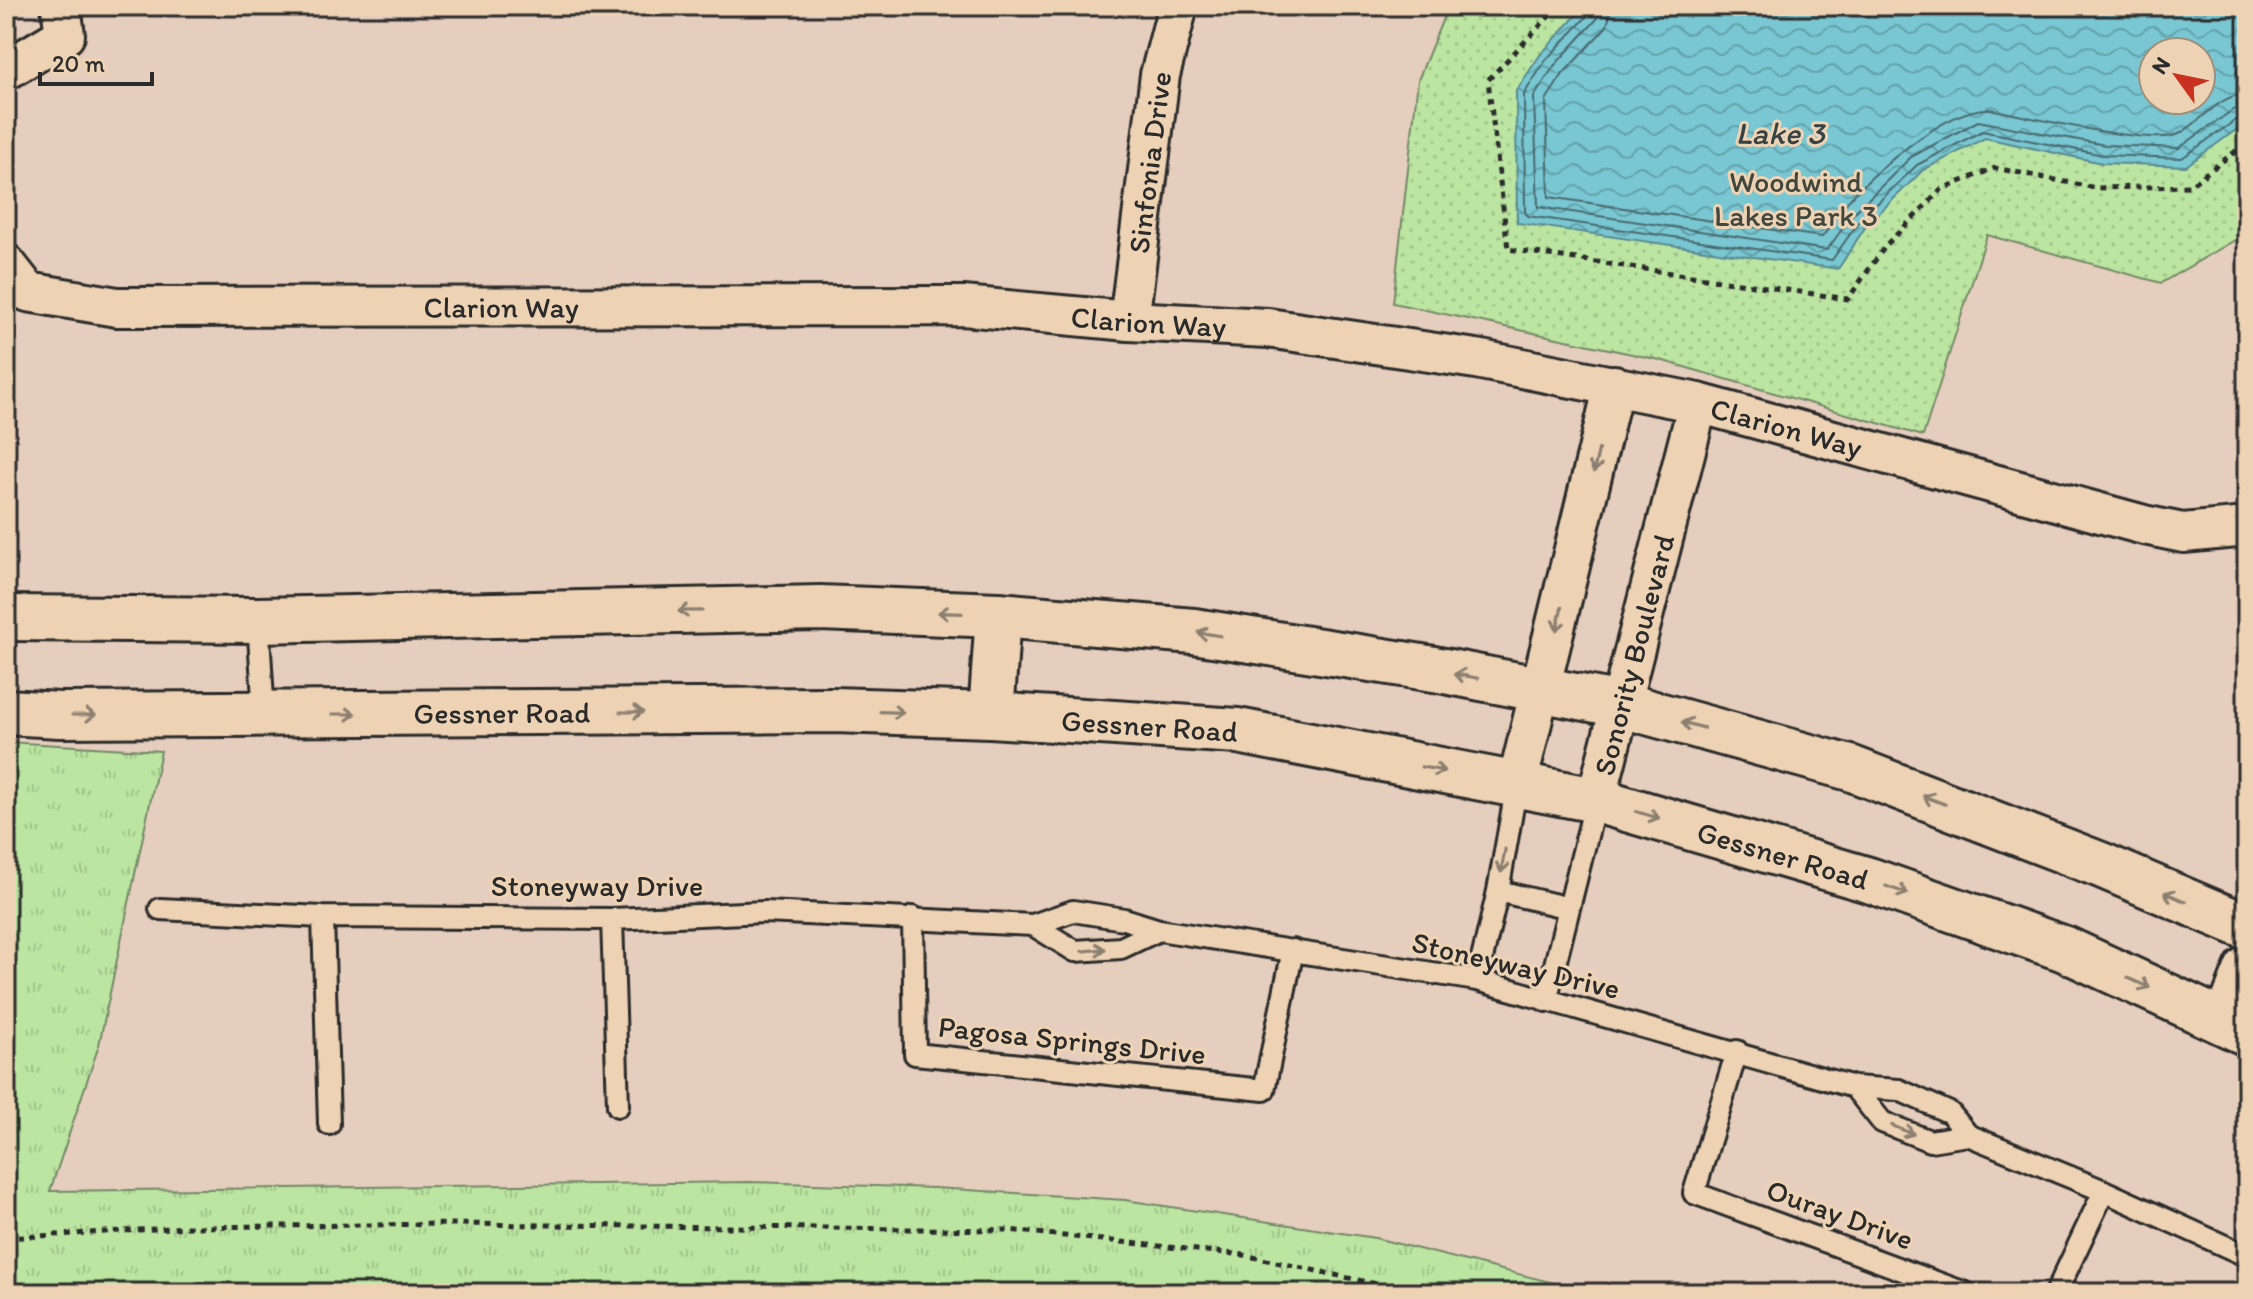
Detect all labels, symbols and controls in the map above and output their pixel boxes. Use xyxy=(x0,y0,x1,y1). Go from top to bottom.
scale bar xyxy=(40,36,152,86)
north arrow xyxy=(2137,36,2217,116)
text: 20 m xyxy=(52,49,105,78)
text: N xyxy=(2145,52,2176,79)
street label: Sinfonia Drive xyxy=(1119,69,1179,255)
water label: Lake 3 xyxy=(1735,114,1827,152)
park label: Woodwind Lakes Park 3 xyxy=(1714,163,1878,234)
street label: Clarion Way xyxy=(423,288,579,325)
street label: Clarion Way xyxy=(1069,297,1227,344)
street label: Clarion Way xyxy=(1707,389,1866,466)
one-way arrow xyxy=(1588,447,1603,473)
street label: Sonority Boulevard xyxy=(1585,530,1682,779)
one-way arrow xyxy=(677,603,704,618)
one-way arrow xyxy=(937,606,964,621)
one-way arrow xyxy=(1551,606,1566,631)
one-way arrow xyxy=(1197,626,1222,641)
one-way arrow xyxy=(1453,667,1479,682)
street label: Gessner Road xyxy=(413,693,590,731)
street label: Gessner Road xyxy=(1060,701,1239,749)
one-way arrow xyxy=(618,704,645,719)
one-way arrow xyxy=(878,704,905,719)
one-way arrow xyxy=(330,706,357,722)
one-way arrow xyxy=(70,707,97,723)
one-way arrow xyxy=(1681,717,1707,732)
one-way arrow xyxy=(1420,763,1446,778)
one-way arrow xyxy=(1922,792,1947,806)
one-way arrow xyxy=(1634,808,1660,823)
street label: Gessner Road xyxy=(1693,812,1873,897)
one-way arrow xyxy=(1495,848,1510,873)
street label: Stoneyway Drive xyxy=(491,867,703,904)
one-way arrow xyxy=(1884,884,1909,899)
one-way arrow xyxy=(2163,888,2188,903)
street label: Stoneyway Drive xyxy=(1408,923,1624,1007)
one-way arrow xyxy=(1080,942,1107,957)
one-way arrow xyxy=(2127,976,2151,991)
street label: Pagosa Springs Drive xyxy=(936,1008,1208,1072)
one-way arrow xyxy=(1890,1124,1915,1139)
street label: Ouray Drive xyxy=(1762,1170,1918,1258)

